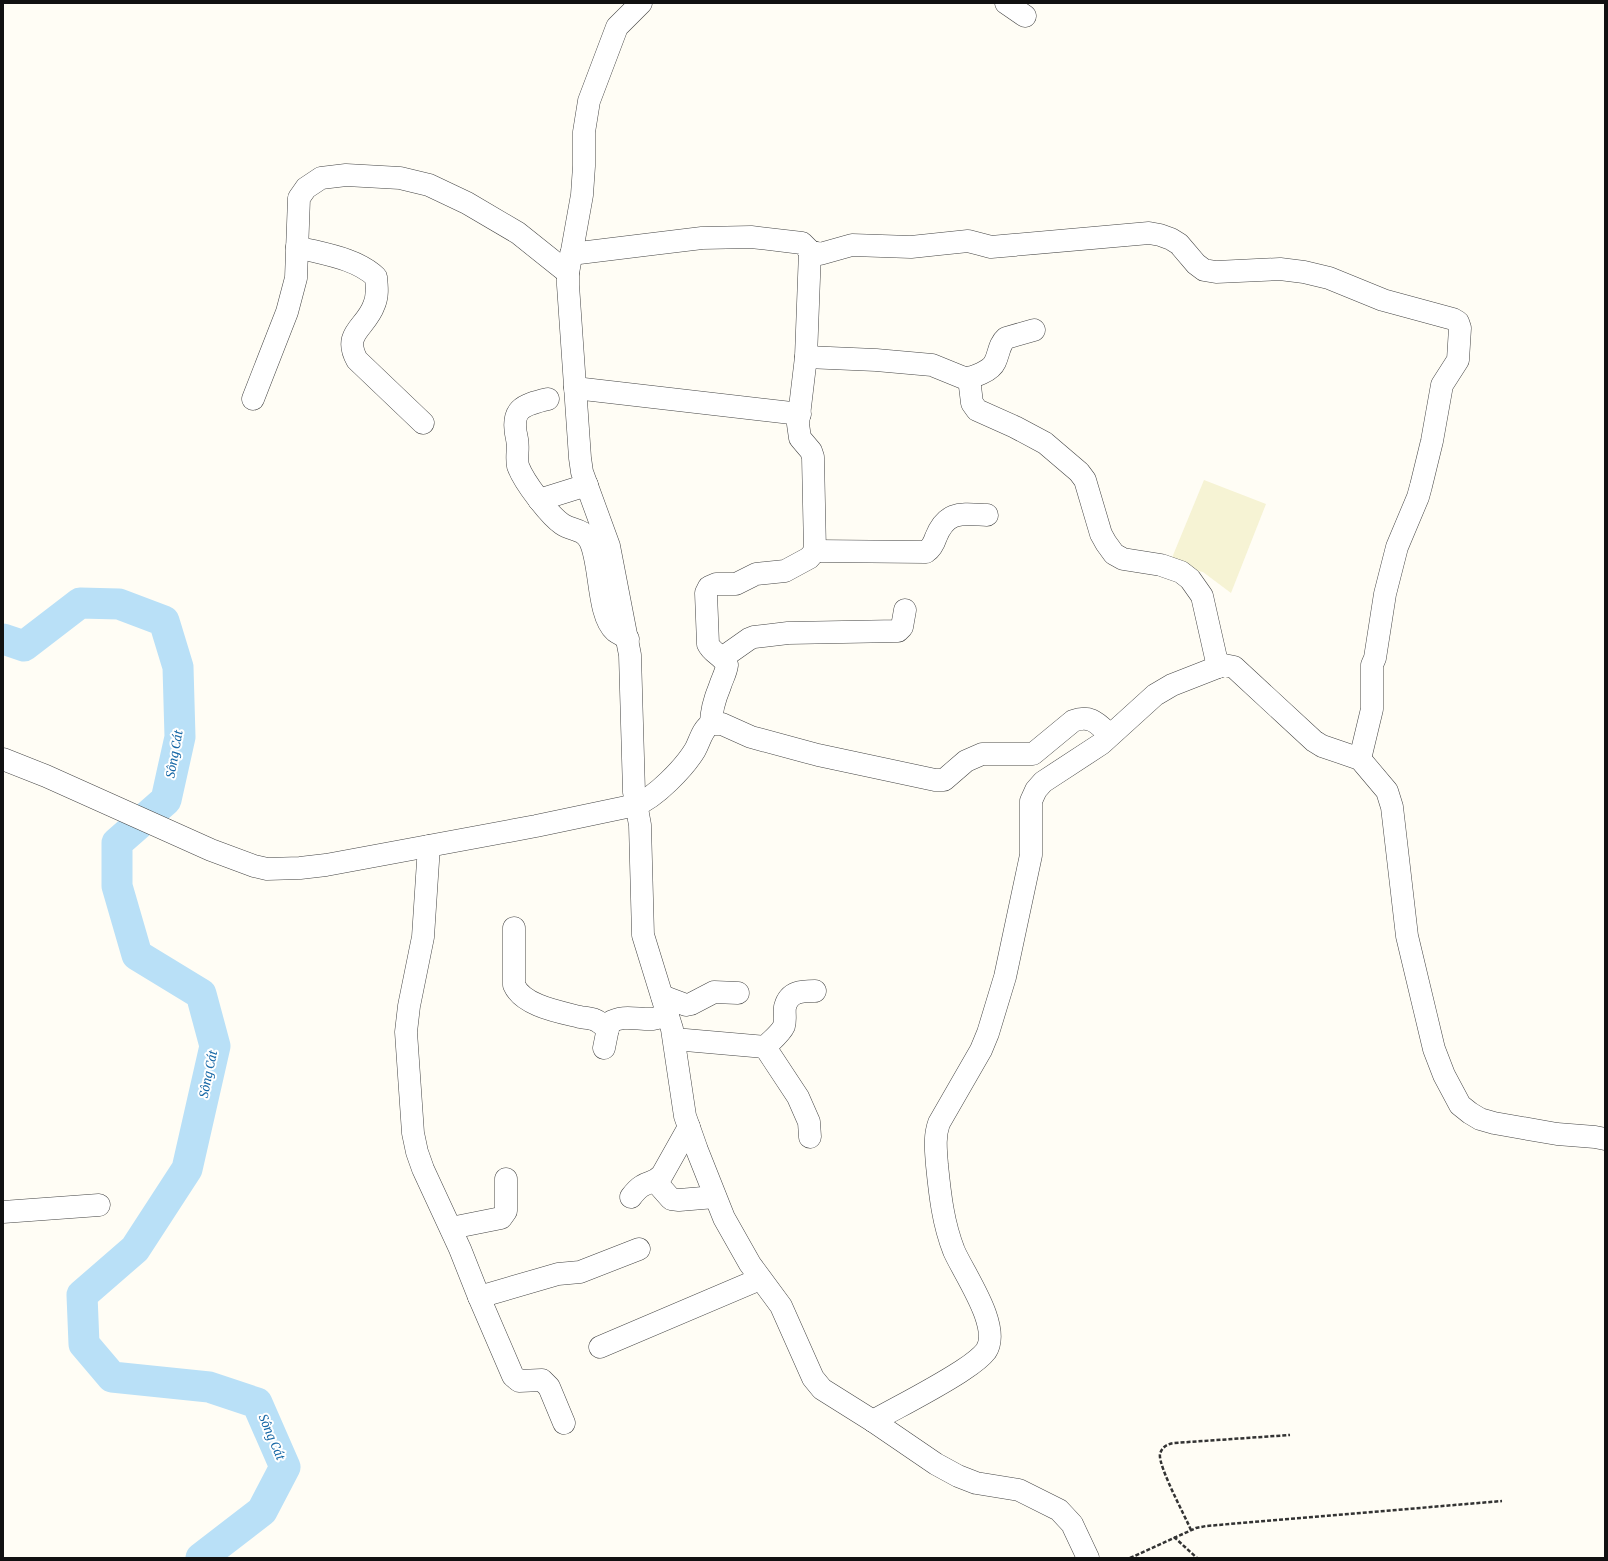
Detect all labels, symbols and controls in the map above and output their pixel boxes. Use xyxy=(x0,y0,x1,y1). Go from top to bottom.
water label: Sông Cát xyxy=(162,728,186,779)
water label: Sông Cát xyxy=(196,1048,221,1099)
water label: Sông Cát xyxy=(256,1412,289,1463)

